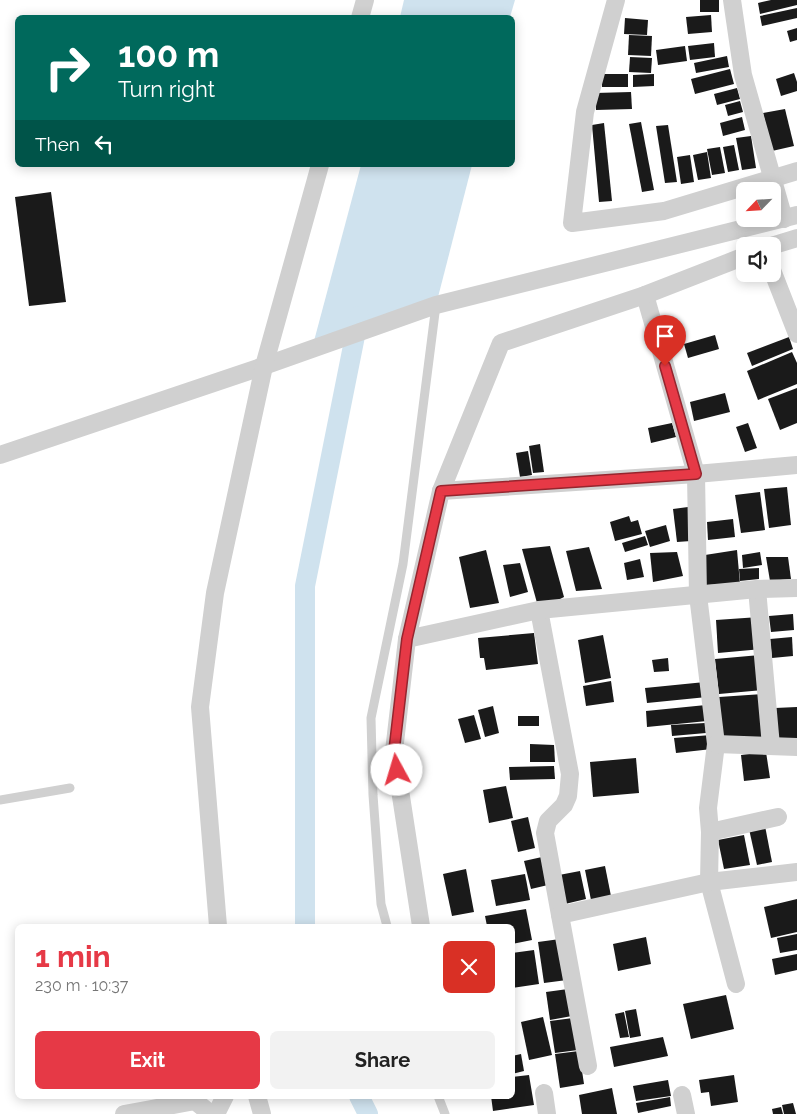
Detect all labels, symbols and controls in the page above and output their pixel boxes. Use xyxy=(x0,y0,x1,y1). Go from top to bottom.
text: 100 m xyxy=(118,34,219,75)
icon: right xyxy=(35,35,100,100)
text: Turn right xyxy=(118,76,215,102)
icon: left xyxy=(90,130,118,158)
text: Then xyxy=(35,133,80,155)
north arrow xyxy=(736,182,781,228)
map controls xyxy=(736,182,781,282)
button: sound xyxy=(736,237,781,282)
pin xyxy=(644,315,686,366)
icon: arrive xyxy=(651,322,679,350)
position arrow xyxy=(370,743,422,795)
text: 1 min xyxy=(35,939,111,974)
button: close xyxy=(443,941,495,993)
text: 230 m · 10:37 xyxy=(35,976,128,995)
button: Exit xyxy=(35,1031,260,1089)
button: Share xyxy=(270,1031,495,1089)

